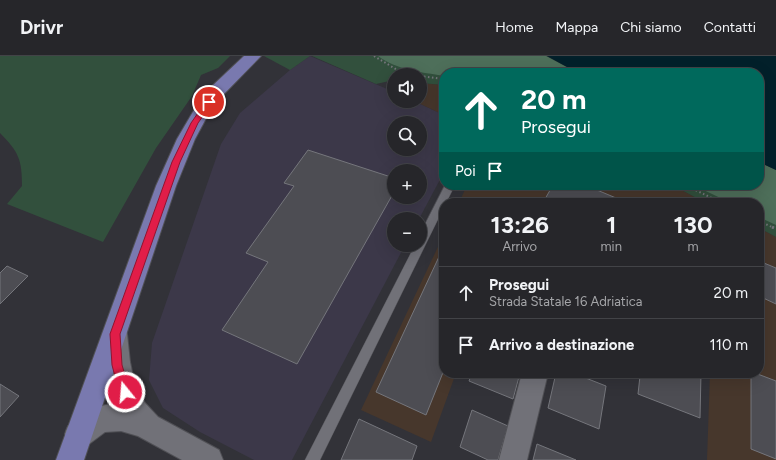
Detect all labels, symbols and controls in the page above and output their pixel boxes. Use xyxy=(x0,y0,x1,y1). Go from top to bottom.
text: Drivr xyxy=(20,16,63,39)
text: Home xyxy=(495,19,534,36)
text: Mappa xyxy=(556,19,598,36)
text: Chi siamo xyxy=(620,19,682,36)
text: Contatti xyxy=(704,19,756,36)
map controls xyxy=(387,68,427,252)
button: sound xyxy=(387,68,427,108)
text: 20 m xyxy=(521,82,586,116)
icon: ahead xyxy=(455,84,507,136)
pin xyxy=(192,85,226,119)
icon: arrive xyxy=(198,91,220,113)
button: search xyxy=(387,116,427,156)
text: Prosegui xyxy=(521,116,591,138)
icon: arrive xyxy=(484,160,506,182)
text: Poi xyxy=(455,162,476,180)
button: + xyxy=(387,164,427,204)
text: 13:26 xyxy=(491,210,549,239)
text: 1 xyxy=(606,210,616,239)
text: 130 xyxy=(673,210,712,239)
button: − xyxy=(387,212,427,252)
text: Arrivo xyxy=(502,239,537,254)
text: min xyxy=(601,239,622,254)
text: m xyxy=(687,239,698,254)
text: Prosegui xyxy=(489,276,549,294)
icon: ahead xyxy=(455,282,477,304)
text: 20 m xyxy=(714,284,748,302)
text: Strada Statale 16 Adriatica xyxy=(489,294,642,309)
icon: arrive xyxy=(455,334,477,356)
text: Arrivo a destinazione xyxy=(489,336,634,354)
text: 110 m xyxy=(710,336,748,354)
position arrow xyxy=(104,371,146,413)

